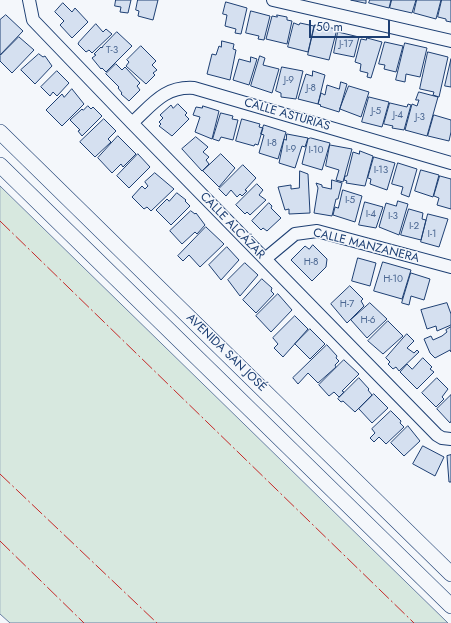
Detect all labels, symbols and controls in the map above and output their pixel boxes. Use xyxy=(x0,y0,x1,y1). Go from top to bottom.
scale bar xyxy=(311,12,392,38)
text: 50 m xyxy=(316,18,343,36)
house number: J-17 xyxy=(339,39,353,51)
house number: T-3 xyxy=(106,45,118,57)
house number: J-9 xyxy=(284,75,294,87)
house number: J-8 xyxy=(306,83,316,95)
street label: CALLE ASTURIAS xyxy=(242,96,332,134)
house number: J-5 xyxy=(371,106,381,118)
house number: J-4 xyxy=(393,110,403,122)
house number: J-3 xyxy=(415,112,425,124)
house number: I-8 xyxy=(267,138,277,150)
house number: I-9 xyxy=(286,144,296,156)
house number: I-10 xyxy=(308,145,324,157)
house number: I-13 xyxy=(374,165,388,177)
street label: CALLE ALCÁZAR xyxy=(197,190,267,262)
house number: I-5 xyxy=(345,195,355,207)
house number: I-4 xyxy=(366,209,376,221)
house number: I-3 xyxy=(388,211,398,223)
house number: I-2 xyxy=(409,221,419,233)
street label: CALLE MANZANERA xyxy=(311,226,421,266)
house number: I-1 xyxy=(427,229,437,241)
house number: H-8 xyxy=(304,257,318,269)
house number: H-10 xyxy=(383,274,403,286)
house number: H-7 xyxy=(340,299,354,311)
street label: AVENIDA SAN JOSÉ xyxy=(183,311,269,395)
house number: H-6 xyxy=(360,315,376,327)

